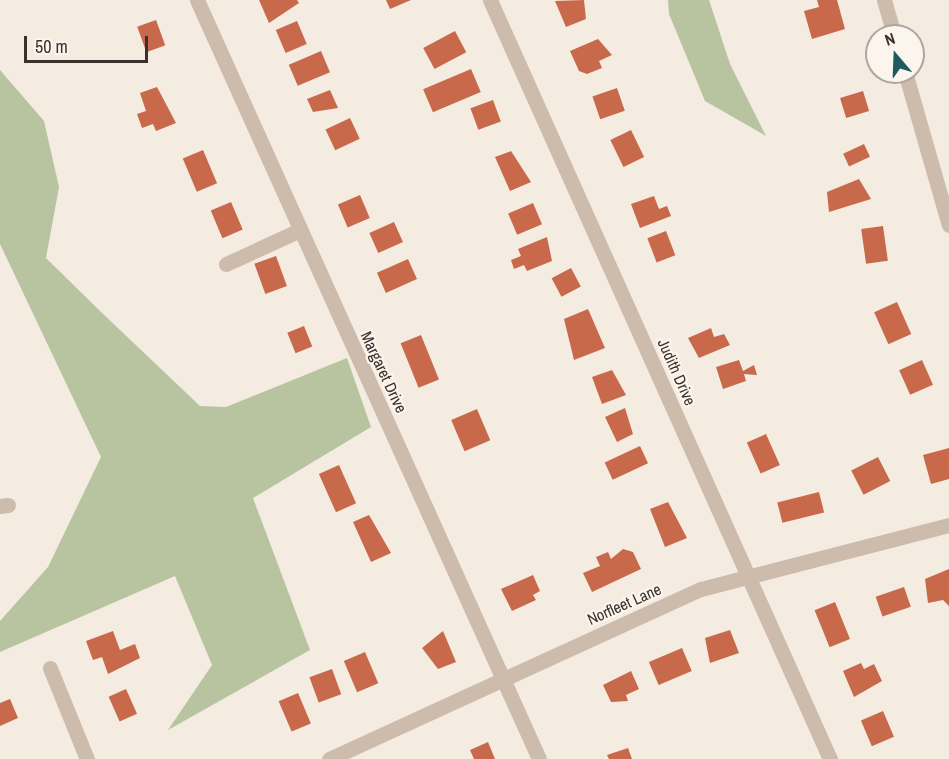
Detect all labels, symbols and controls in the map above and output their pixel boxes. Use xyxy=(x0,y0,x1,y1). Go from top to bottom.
scale bar xyxy=(27,24,152,62)
north arrow xyxy=(865,24,925,84)
text: N xyxy=(882,27,898,51)
text: 50 m xyxy=(35,34,68,59)
street label: Margaret Drive xyxy=(357,328,411,416)
street label: Judith Drive xyxy=(654,336,700,408)
street label: Norfleet Lane xyxy=(584,579,664,629)

